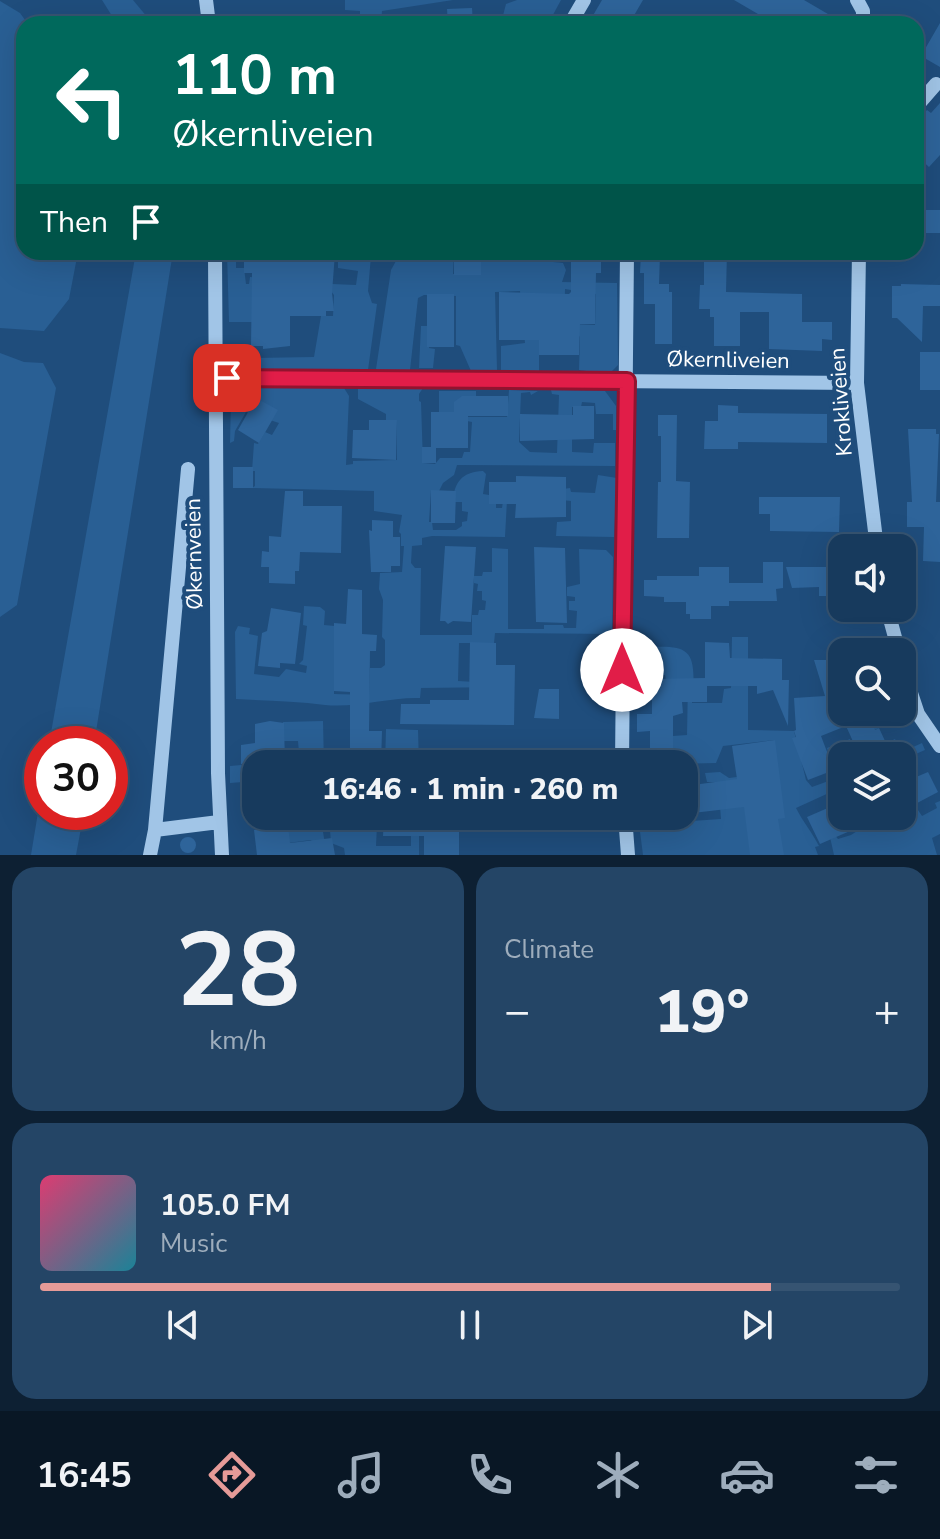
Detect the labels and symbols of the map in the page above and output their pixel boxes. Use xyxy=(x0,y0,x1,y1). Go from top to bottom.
pin xyxy=(193,344,261,412)
street label: Økernliveien xyxy=(666,344,790,376)
street label: Krokliveien xyxy=(822,347,860,457)
street label: Økernveien xyxy=(178,498,210,610)
position arrow xyxy=(580,628,664,712)
speed limit sign: 30 xyxy=(24,726,128,830)

